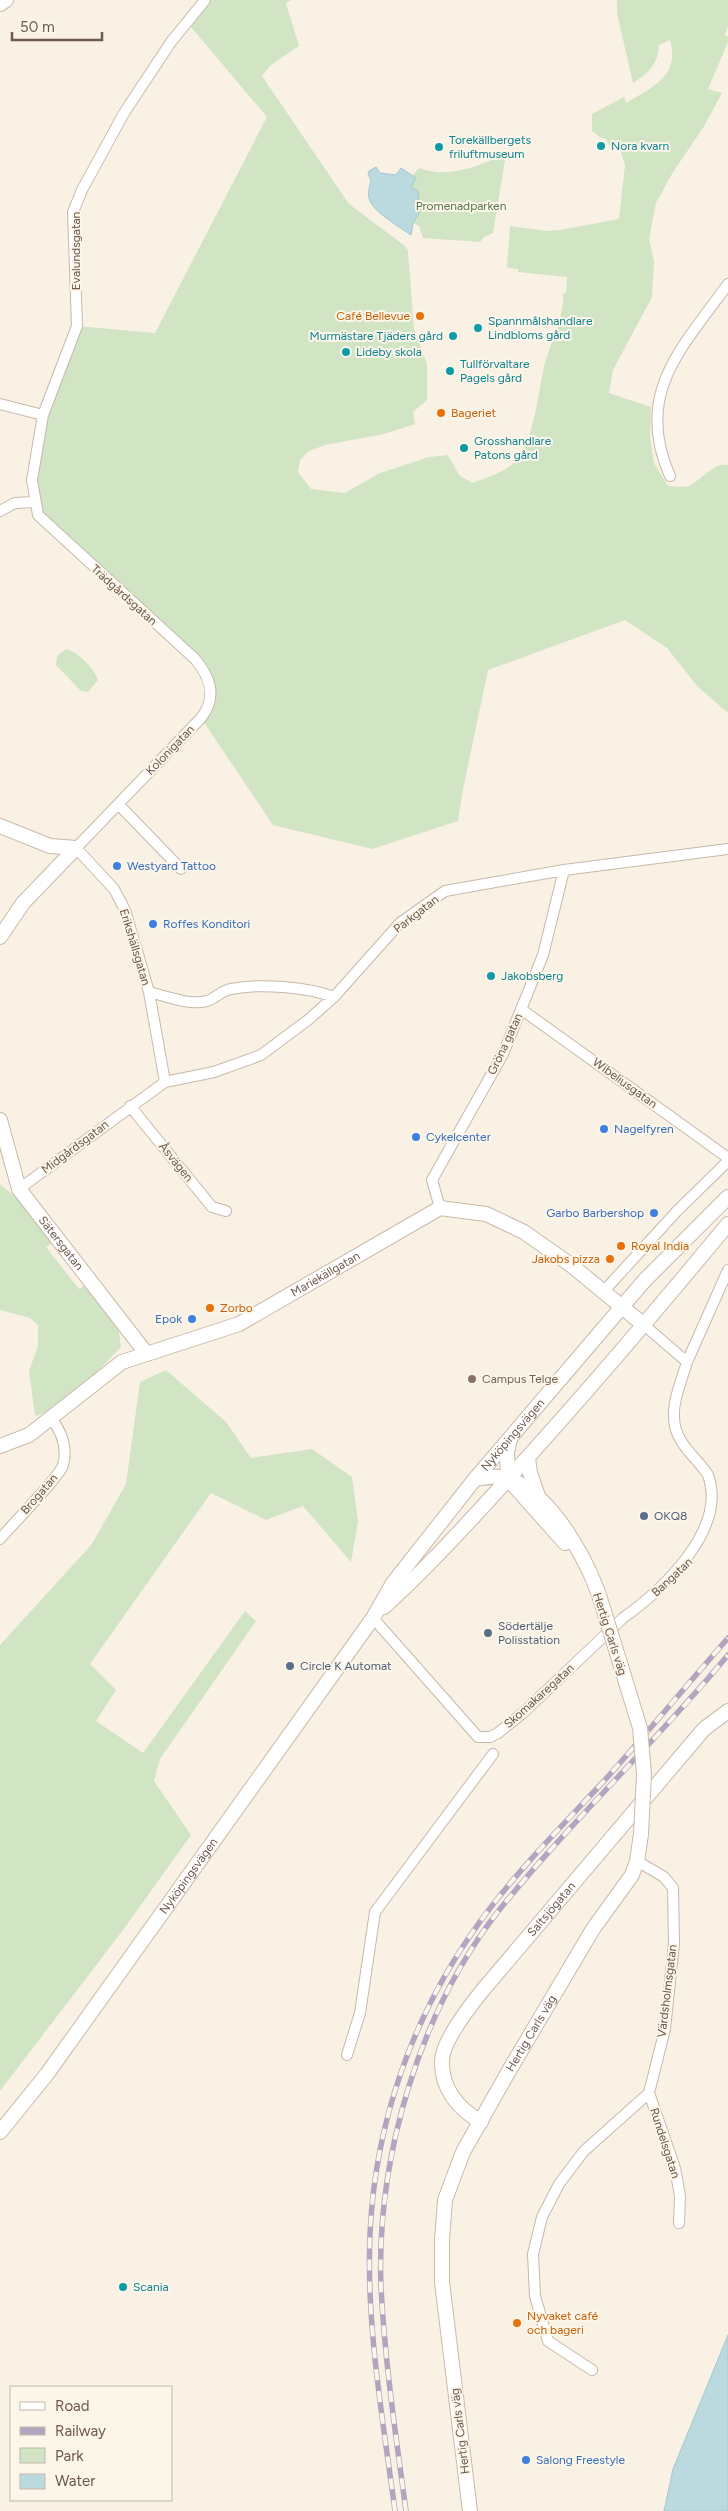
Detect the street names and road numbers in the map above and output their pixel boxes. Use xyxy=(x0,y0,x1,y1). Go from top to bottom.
street label: Evalundsgatan xyxy=(69,211,83,290)
street label: Trädgårdsgatan xyxy=(88,562,160,628)
street label: Kolonigatan xyxy=(143,722,197,778)
street label: Parkgatan xyxy=(391,892,441,936)
street label: Erikshällsgatan xyxy=(117,907,153,987)
street label: Gröna gatan xyxy=(485,1011,526,1077)
street label: Wibeliusgatan xyxy=(590,1055,660,1111)
street label: Midgårdsgatan xyxy=(39,1117,112,1177)
street label: Åsvägen xyxy=(156,1140,196,1185)
street label: Sätersgatan xyxy=(36,1213,86,1273)
street label: Mariekällgatan xyxy=(288,1249,363,1300)
street label: Nyköpingsvägen xyxy=(478,1396,547,1474)
street label: Brogatan xyxy=(18,1471,60,1517)
street label: Bangatan xyxy=(649,1554,696,1599)
street label: Hertig Carls väg xyxy=(590,1591,630,1677)
street label: Skomakaregatan xyxy=(501,1661,577,1731)
street label: Nyköpingsvägen xyxy=(157,1835,221,1917)
street label: Saltsjögatan xyxy=(524,1879,579,1939)
street label: Värdsholmsgatan xyxy=(654,1943,680,2038)
street label: Hertig Carls väg xyxy=(503,1993,559,2074)
street label: Rundelsgatan xyxy=(647,2106,683,2180)
street label: Hertig Carls väg xyxy=(448,2387,472,2475)

